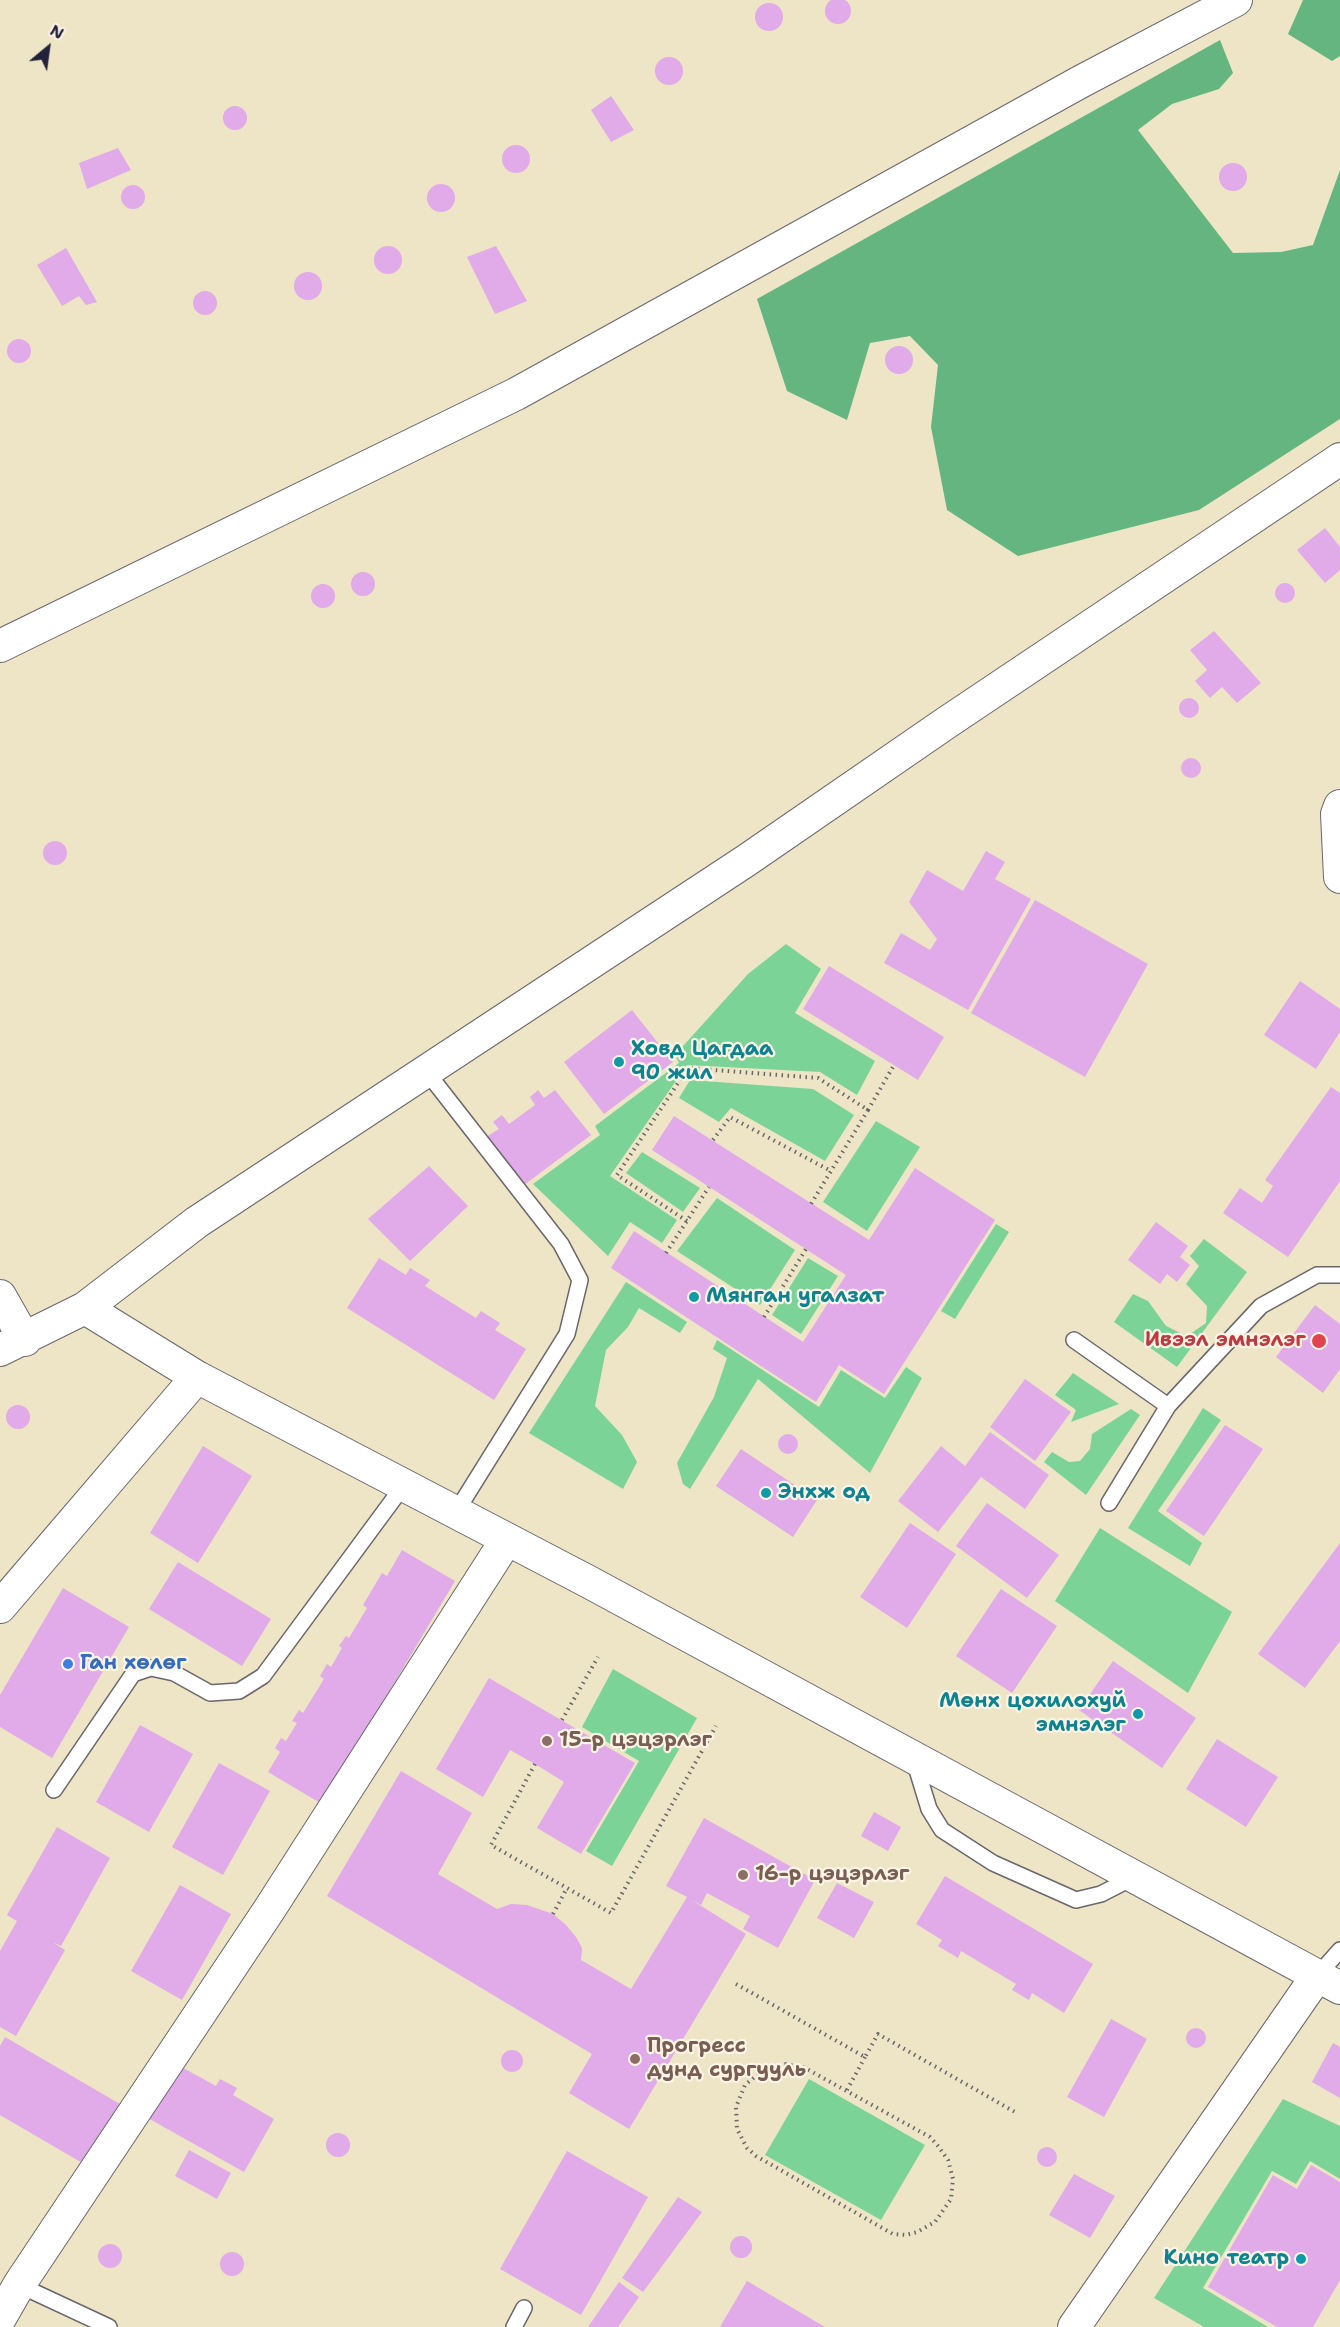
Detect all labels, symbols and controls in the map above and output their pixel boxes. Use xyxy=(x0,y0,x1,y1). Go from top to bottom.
north arrow xyxy=(18,18,78,78)
text: N xyxy=(46,20,68,44)
place label: Ховд Цагдаа 90 жил xyxy=(631,1037,773,1087)
marker: Ховд Цагдаа 90 жил xyxy=(612,1055,626,1069)
place label: Мянган угалзат xyxy=(706,1284,884,1310)
marker: Мянган угалзат xyxy=(687,1290,701,1304)
place label: Ивээл эмнэлэг xyxy=(1145,1328,1306,1354)
marker: Ивээл эмнэлэг xyxy=(1310,1332,1328,1350)
place label: Энхж од xyxy=(778,1480,870,1506)
marker: Энхж од xyxy=(759,1486,773,1500)
place label: Ган хөлөг xyxy=(80,1651,187,1677)
marker: Ган хөлөг xyxy=(61,1657,75,1671)
place label: Мөнх цохилохуй эмнэлэг xyxy=(939,1689,1126,1739)
marker: Мөнх цохилохуй эмнэлэг xyxy=(1131,1707,1145,1721)
place label: 15-р цэцэрлэг xyxy=(559,1728,712,1754)
marker: 15-р цэцэрлэг xyxy=(540,1734,554,1748)
place label: 16-р цэцэрлэг xyxy=(755,1862,910,1888)
marker: 16-р цэцэрлэг xyxy=(736,1868,750,1882)
place label: Прогресс дунд сургууль xyxy=(647,2034,806,2084)
marker: Прогресс дунд сургууль xyxy=(628,2052,642,2066)
place label: Кино театр xyxy=(1163,2246,1289,2272)
marker: Кино театр xyxy=(1294,2252,1308,2266)

